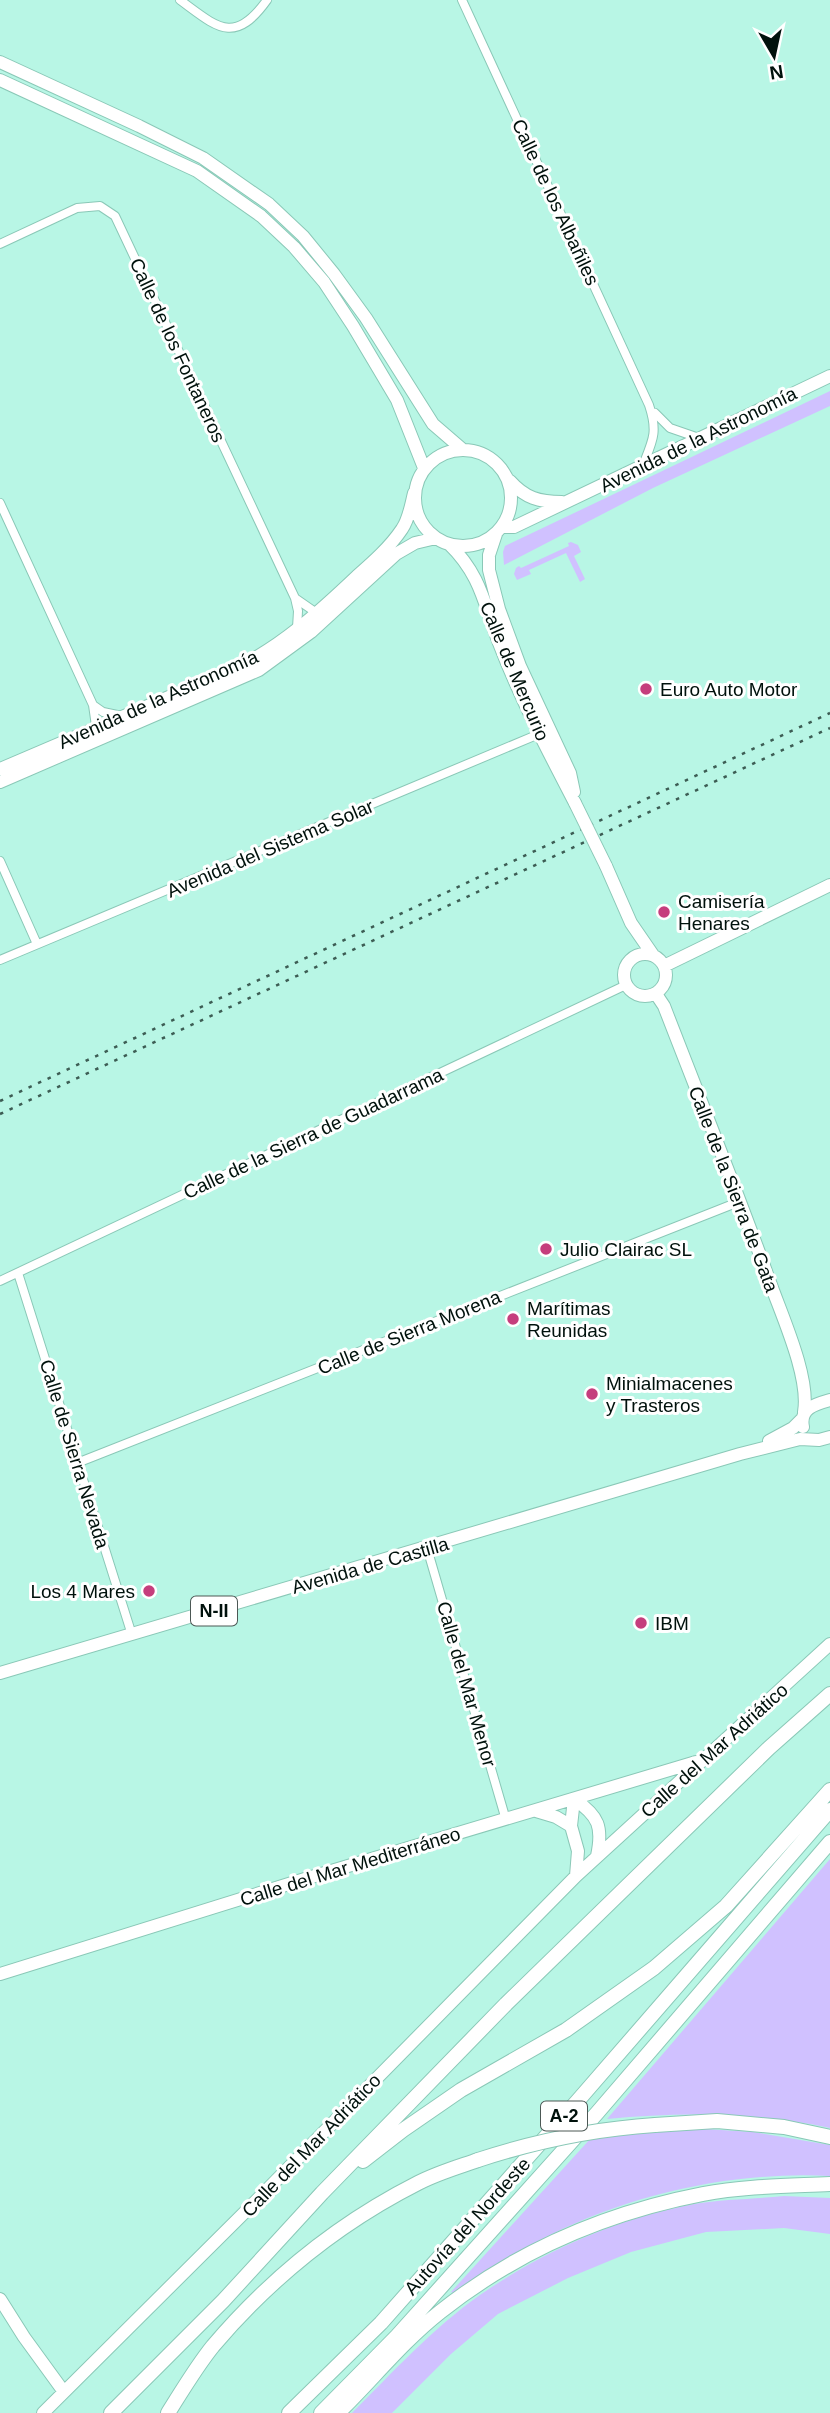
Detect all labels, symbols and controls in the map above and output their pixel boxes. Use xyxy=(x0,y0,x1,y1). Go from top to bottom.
north arrow xyxy=(739,21,809,91)
text: N xyxy=(768,61,785,84)
street label: Calle de los Albañiles xyxy=(508,116,603,288)
street label: Calle de los Fontaneros xyxy=(126,255,229,446)
street label: Avenida de la Astronomía xyxy=(596,382,800,496)
street label: Calle de Mercurio xyxy=(476,599,553,744)
street label: Avenida de la Astronomía xyxy=(55,646,262,753)
place label: Euro Auto Motor xyxy=(660,679,798,700)
marker: Euro Auto Motor xyxy=(638,681,654,697)
street label: Avenida del Sistema Solar xyxy=(164,795,377,902)
place label: Camisería Henares xyxy=(678,891,765,934)
marker: Camisería Henares xyxy=(656,904,672,920)
street label: Calle de la Sierra de Guadarrama xyxy=(180,1064,447,1203)
street label: Calle de la Sierra de Gata xyxy=(685,1083,783,1295)
place label: Julio Clairac SL xyxy=(560,1239,692,1260)
marker: Julio Clairac SL xyxy=(538,1241,554,1257)
street label: Calle de Sierra Morena xyxy=(315,1286,504,1379)
place label: Marítimas Reunidas xyxy=(527,1298,610,1341)
marker: Marítimas Reunidas xyxy=(505,1311,521,1327)
street label: Calle de Sierra Nevada xyxy=(36,1357,113,1552)
place label: Minialmacenes y Trasteros xyxy=(606,1373,733,1416)
marker: Minialmacenes y Trasteros xyxy=(584,1386,600,1402)
street label: Avenida de Castilla xyxy=(289,1533,451,1598)
place label: Los 4 Mares xyxy=(30,1581,135,1602)
marker: Los 4 Mares xyxy=(141,1583,157,1599)
road number: N-II xyxy=(191,1596,237,1626)
street label: Calle del Mar Menor xyxy=(433,1599,500,1770)
place label: IBM xyxy=(655,1613,689,1634)
marker: IBM xyxy=(633,1615,649,1631)
street label: Calle del Mar Adriático xyxy=(637,1679,792,1822)
street label: Calle del Mar Mediterráneo xyxy=(237,1823,463,1910)
street label: Calle del Mar Adriático xyxy=(238,2070,385,2221)
road number: A-2 xyxy=(541,2102,587,2130)
street label: Autovía del Nordeste xyxy=(400,2153,535,2299)

